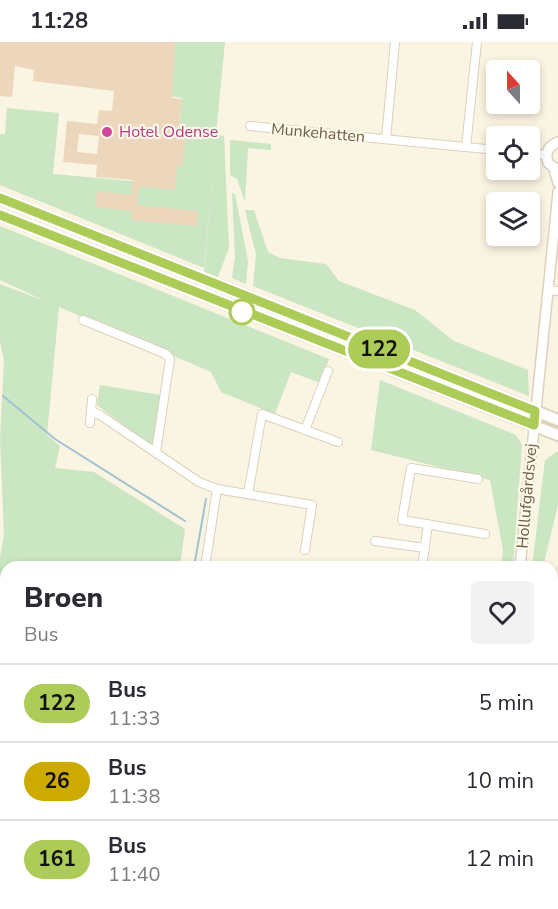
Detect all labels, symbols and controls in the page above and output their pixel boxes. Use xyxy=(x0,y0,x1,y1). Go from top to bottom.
text: 11:28 xyxy=(30,6,88,36)
north arrow xyxy=(486,60,540,114)
map controls xyxy=(486,60,540,246)
street label: Munkehatten xyxy=(270,118,366,148)
place label: Hotel Odense xyxy=(119,121,218,143)
marker: Hotel Odense xyxy=(100,125,114,139)
button: locate xyxy=(486,126,540,180)
button: layers xyxy=(486,192,540,246)
unlabelled marker xyxy=(229,299,255,325)
line badge: 122 xyxy=(344,330,413,368)
text: 122 xyxy=(360,335,398,363)
street label: Hollufgårdsvej xyxy=(511,443,543,549)
text: Broen xyxy=(24,579,103,617)
button: heart xyxy=(471,581,534,644)
text: Bus xyxy=(24,621,58,648)
text: Bus xyxy=(108,675,147,705)
text: 5 min xyxy=(479,688,534,718)
text: 122 xyxy=(38,689,76,717)
text: 11:33 xyxy=(108,705,161,732)
text: Bus xyxy=(108,753,147,783)
text: 10 min xyxy=(466,766,534,796)
text: 26 xyxy=(44,767,70,795)
text: 11:38 xyxy=(108,783,161,810)
text: Bus xyxy=(108,831,147,861)
text: 12 min xyxy=(466,844,534,874)
text: 161 xyxy=(38,845,76,873)
text: 11:40 xyxy=(108,861,161,888)

